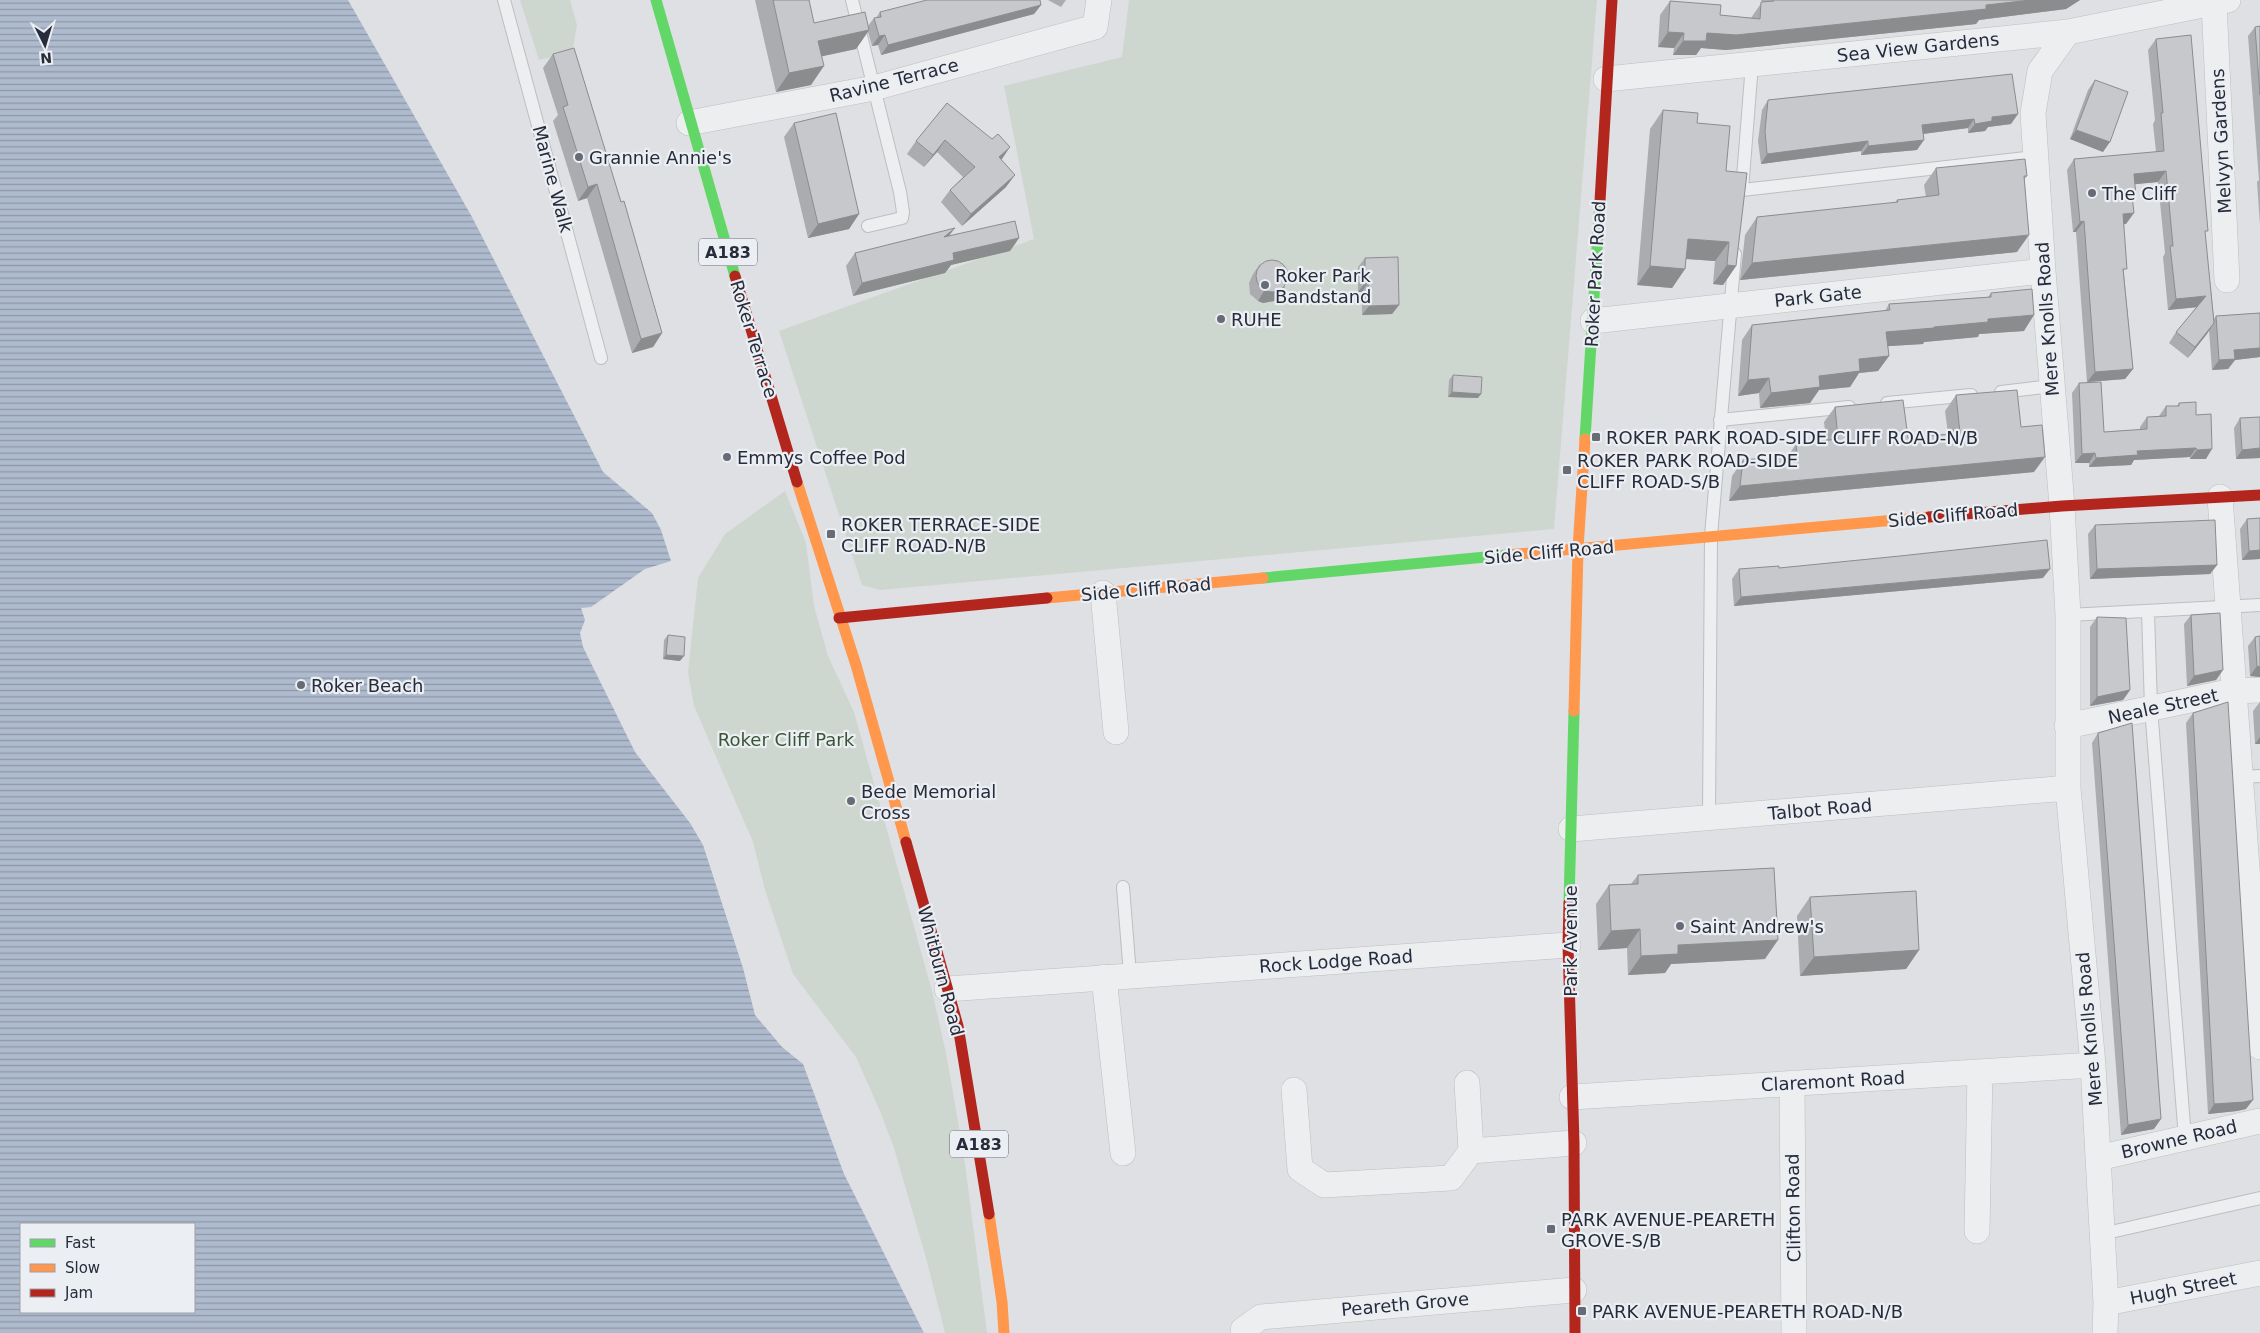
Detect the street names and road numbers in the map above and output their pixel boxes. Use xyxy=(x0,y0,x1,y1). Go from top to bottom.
street label: Sea View Gardens xyxy=(1836,28,2000,66)
street label: Ravine Terrace xyxy=(827,54,961,106)
street label: Melvyn Gardens xyxy=(2207,68,2235,214)
street label: Marine Walk xyxy=(529,123,578,236)
street label: Roker Park Road xyxy=(1581,200,1609,348)
road number: A183 xyxy=(699,238,757,266)
street label: Mere Knolls Road xyxy=(2031,241,2063,397)
street label: Roker Terrace xyxy=(726,278,782,400)
street label: Park Gate xyxy=(1773,281,1863,311)
street label: Side Cliff Road xyxy=(1887,499,2019,531)
street label: Side Cliff Road xyxy=(1483,536,1615,568)
street label: Side Cliff Road xyxy=(1080,573,1212,605)
street label: Neale Street xyxy=(2106,684,2220,728)
street label: Talbot Road xyxy=(1766,794,1873,824)
street label: Park Avenue xyxy=(1560,885,1581,997)
street label: Whitburn Road xyxy=(914,904,968,1038)
street label: Rock Lodge Road xyxy=(1258,945,1414,977)
street label: Mere Knolls Road xyxy=(2072,951,2106,1107)
street label: Claremont Road xyxy=(1760,1067,1906,1095)
street label: Browne Road xyxy=(2119,1115,2239,1163)
road number: A183 xyxy=(950,1130,1008,1158)
street label: Clifton Road xyxy=(1782,1153,1804,1263)
street label: Hugh Street xyxy=(2128,1267,2238,1309)
street label: Peareth Grove xyxy=(1340,1288,1470,1320)

